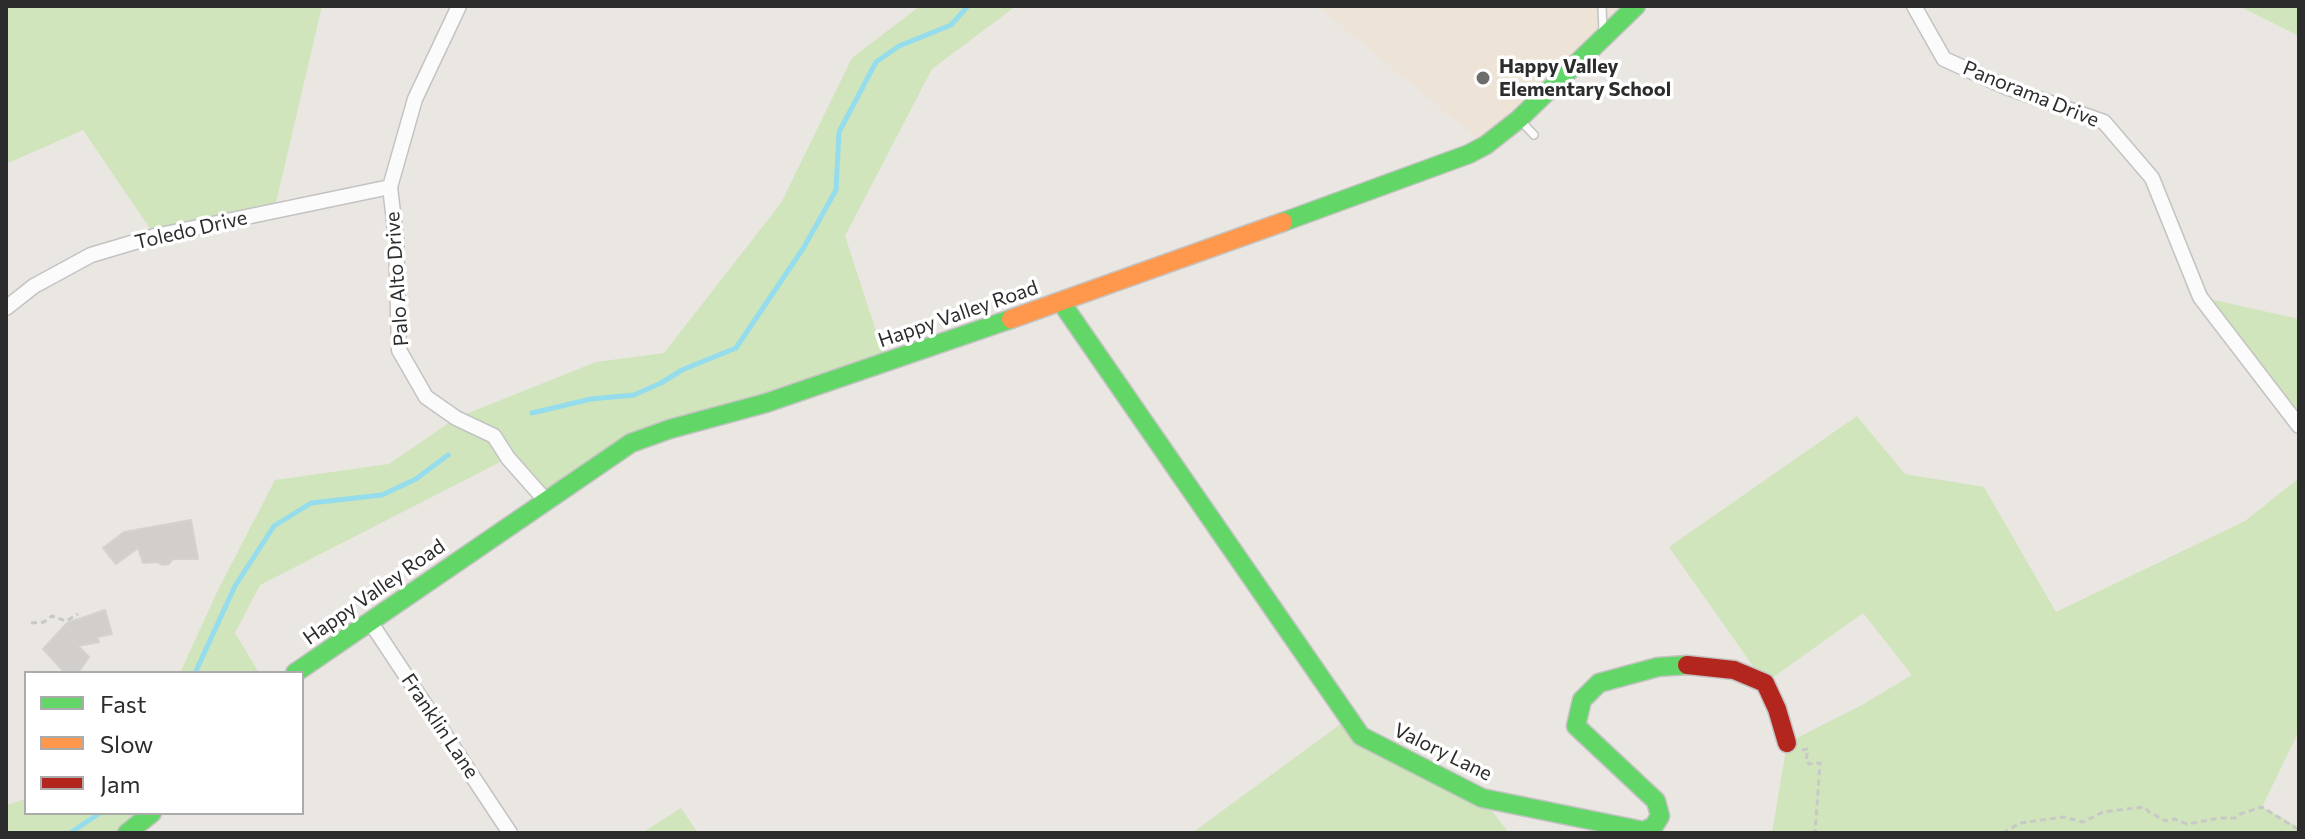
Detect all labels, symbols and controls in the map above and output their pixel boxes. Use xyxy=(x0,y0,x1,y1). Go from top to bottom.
place label: Happy Valley Elementary School xyxy=(1499,54,1671,101)
street label: Panorama Drive xyxy=(1959,56,2103,132)
marker: Happy Valley Elementary School xyxy=(1474,69,1492,87)
street label: Toledo Drive xyxy=(133,205,249,255)
street label: Palo Alto Drive xyxy=(380,211,414,347)
street label: Happy Valley Road xyxy=(875,275,1041,353)
street label: Happy Valley Road xyxy=(299,534,449,650)
street label: Franklin Lane xyxy=(396,669,484,783)
legend xyxy=(24,671,304,815)
text: Fast xyxy=(100,689,147,718)
street label: Valory Lane xyxy=(1390,718,1496,786)
text: Slow xyxy=(100,729,153,758)
text: Jam xyxy=(100,769,140,798)

